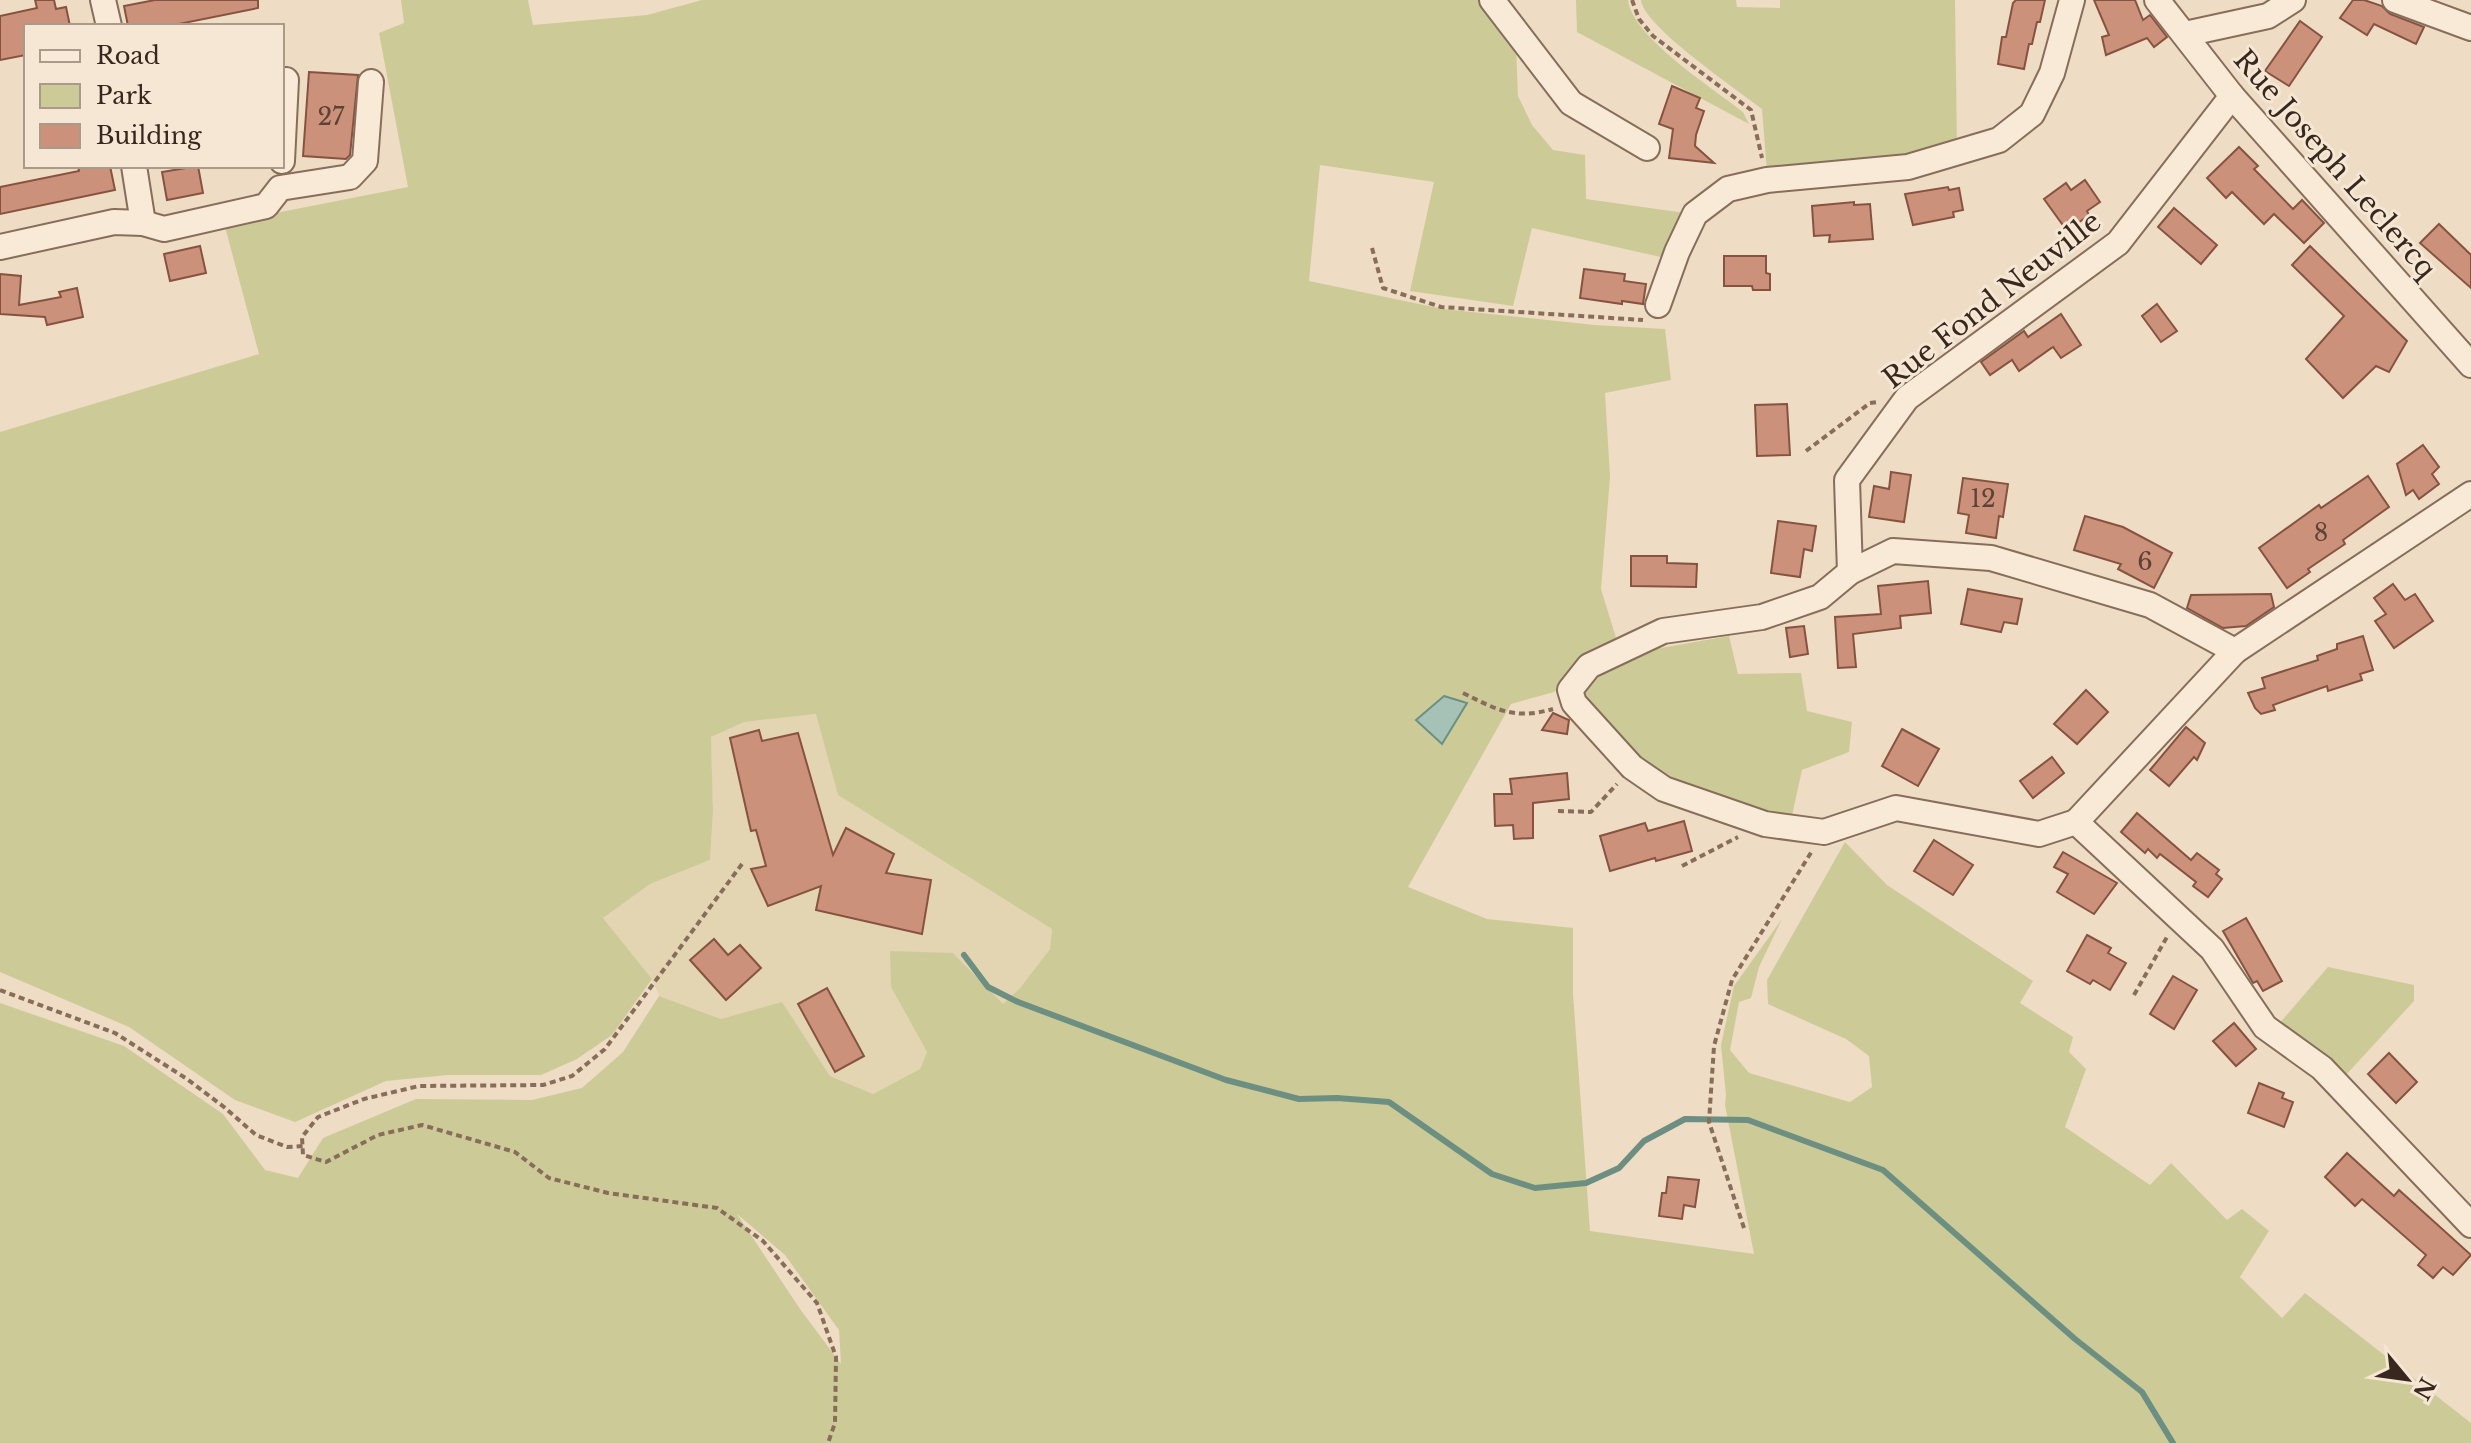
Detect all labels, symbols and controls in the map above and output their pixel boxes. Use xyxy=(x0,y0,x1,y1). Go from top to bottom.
legend xyxy=(24,24,284,168)
text: Road xyxy=(96,41,160,70)
street label: Rue Joseph Leclercq xyxy=(2226,43,2444,286)
text: Park xyxy=(96,81,152,110)
house number: 27 xyxy=(318,102,345,131)
text: Building xyxy=(96,121,202,150)
street label: Rue Fond Neuville xyxy=(1876,204,2108,396)
house number: 12 xyxy=(1970,484,1996,513)
house number: 8 xyxy=(2314,518,2328,547)
house number: 6 xyxy=(2137,547,2153,576)
north arrow xyxy=(2367,1339,2447,1419)
text: N xyxy=(2407,1373,2441,1404)

